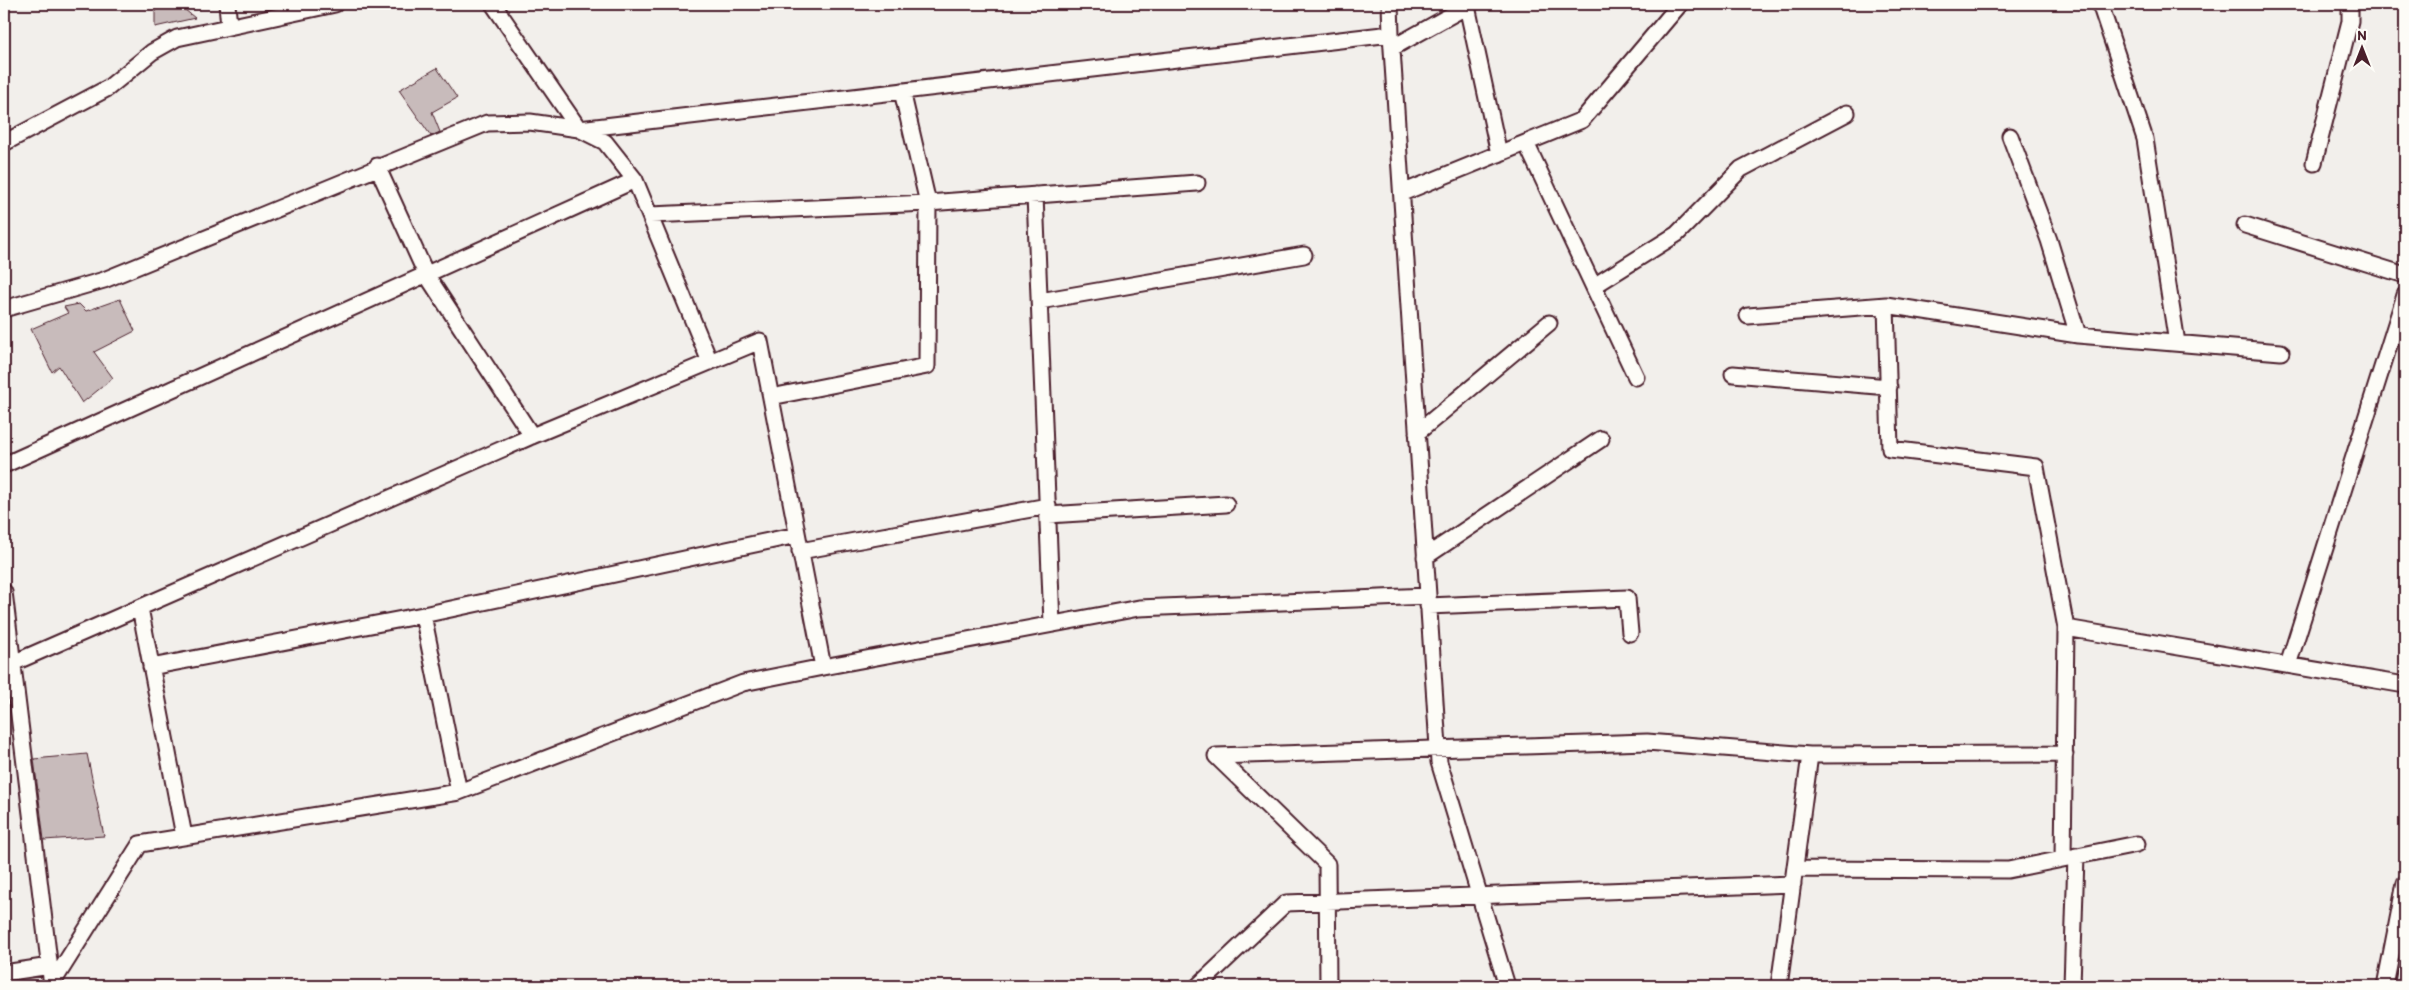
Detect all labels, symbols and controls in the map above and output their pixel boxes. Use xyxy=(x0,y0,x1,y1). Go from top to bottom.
north arrow xyxy=(2336,22,2386,72)
text: N xyxy=(2357,27,2367,44)

